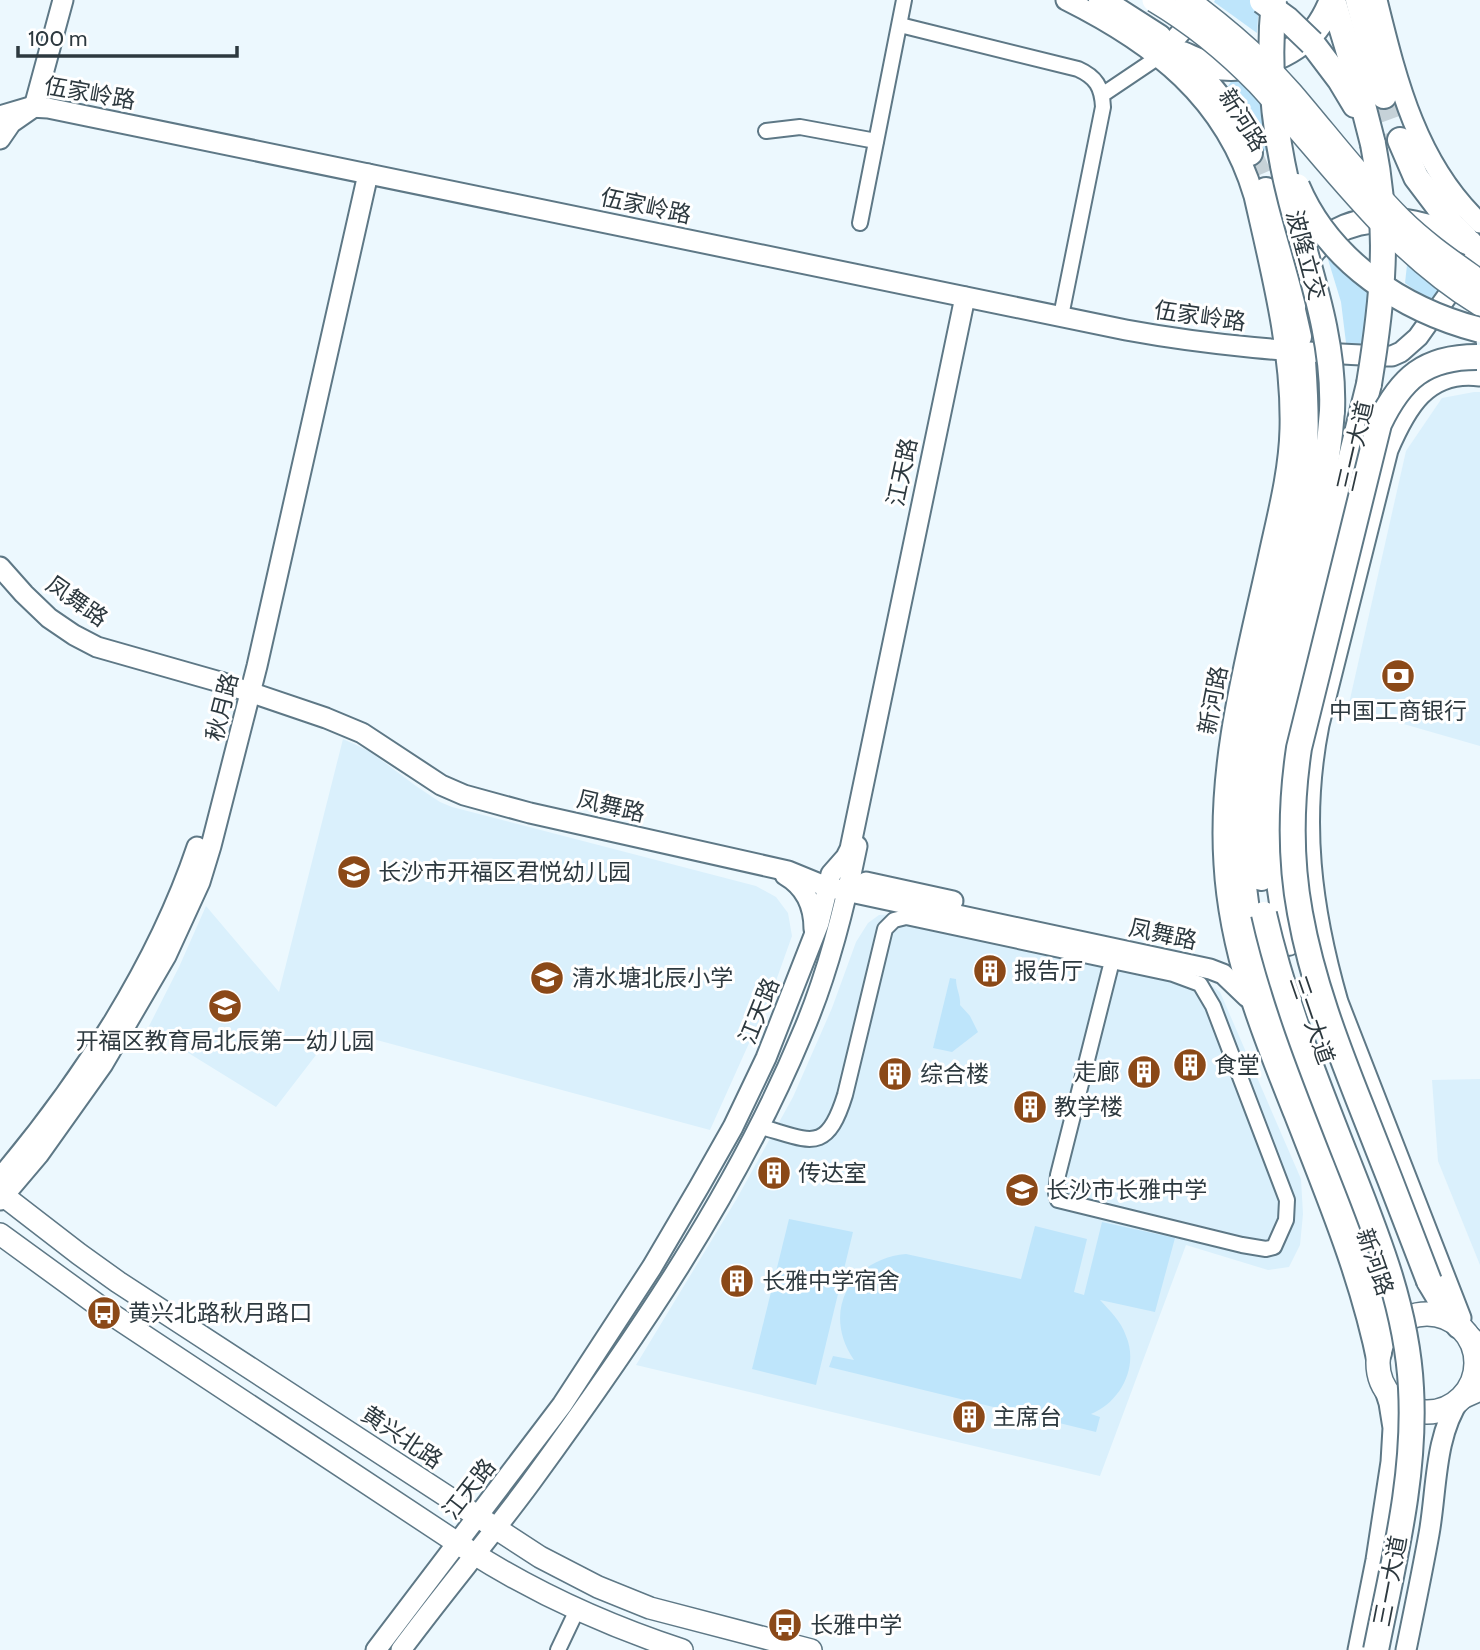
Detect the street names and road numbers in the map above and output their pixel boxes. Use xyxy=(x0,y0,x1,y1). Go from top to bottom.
street label: 伍家岭路 xyxy=(42,71,138,115)
street label: 新河路 xyxy=(1213,83,1273,157)
street label: 伍家岭路 xyxy=(598,183,694,229)
street label: 波隆立交 xyxy=(1281,207,1331,303)
street label: 伍家岭路 xyxy=(1152,296,1248,336)
street label: 三一大道 xyxy=(1331,398,1379,494)
street label: 江天路 xyxy=(881,435,923,509)
street label: 凤舞路 xyxy=(41,570,113,632)
street label: 新河路 xyxy=(1193,663,1233,737)
street label: 秋月路 xyxy=(200,670,244,744)
street label: 凤舞路 xyxy=(574,785,648,827)
street label: 凤舞路 xyxy=(1126,913,1200,955)
street label: 三一大道 xyxy=(1284,972,1340,1068)
street label: 江天路 xyxy=(733,974,785,1048)
street label: 新河路 xyxy=(1351,1225,1399,1299)
street label: 黄兴北路 xyxy=(356,1400,448,1474)
street label: 江天路 xyxy=(437,1453,501,1525)
street label: 三一大道 xyxy=(1367,1533,1413,1629)

